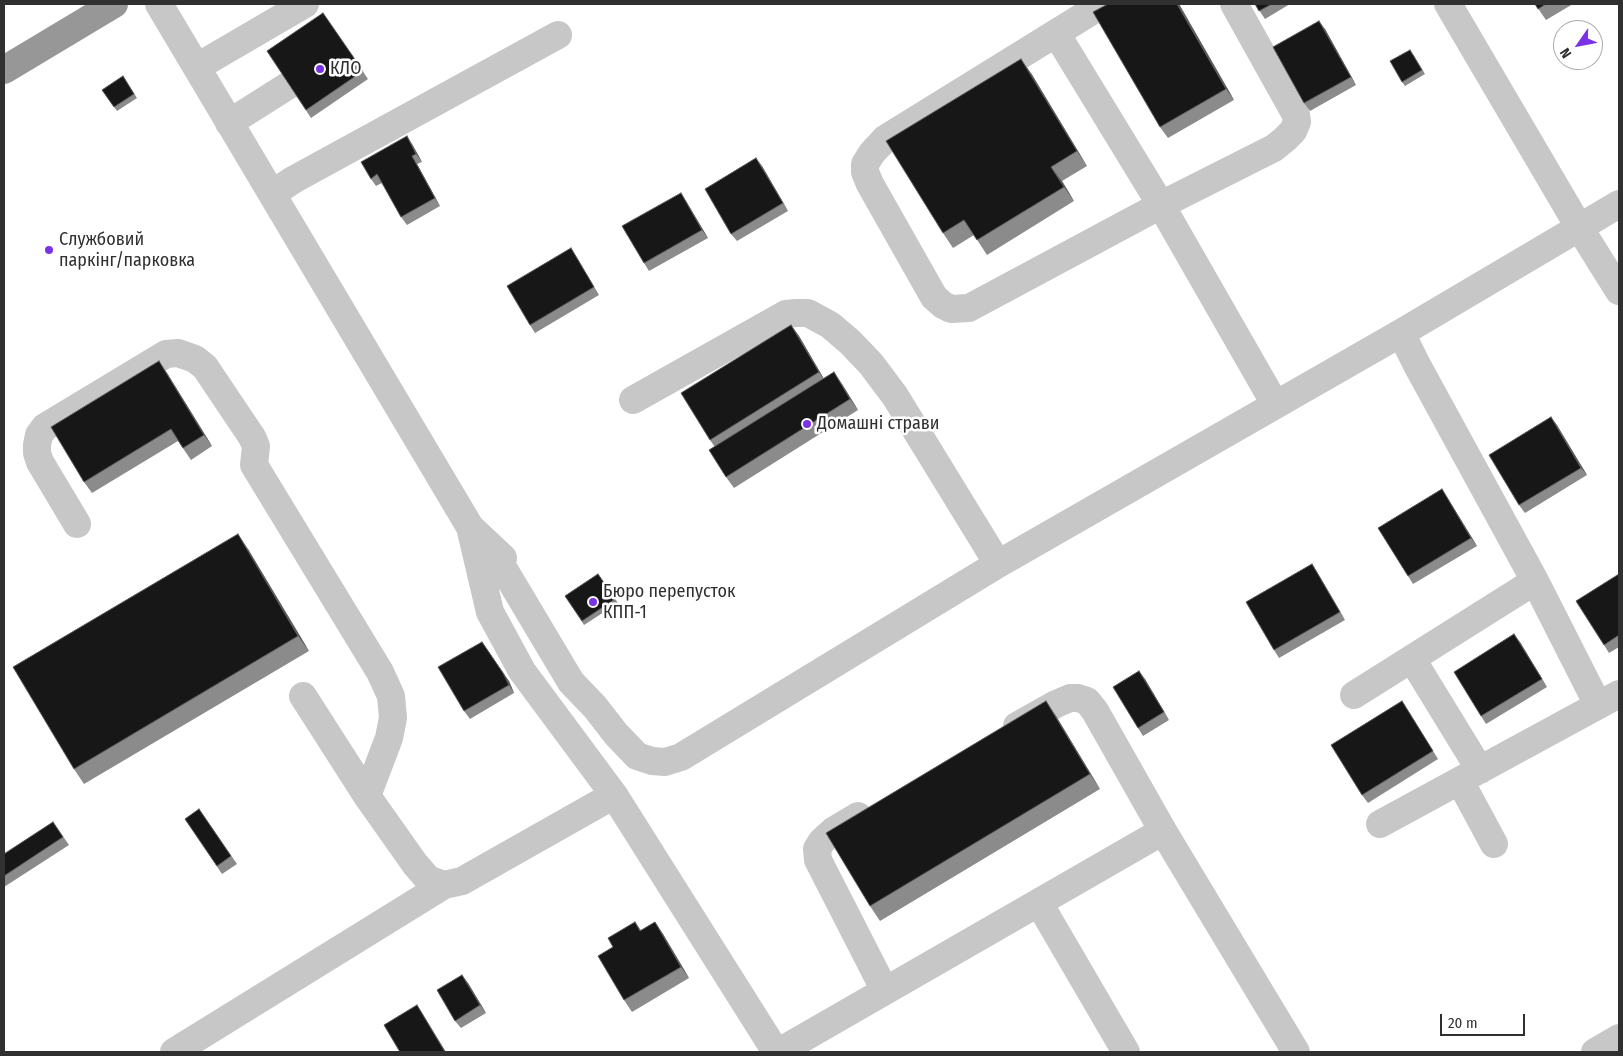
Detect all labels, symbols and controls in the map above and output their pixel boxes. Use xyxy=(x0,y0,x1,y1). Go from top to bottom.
north arrow xyxy=(1553,20,1603,70)
text: N xyxy=(1556,45,1575,61)
place label: КЛО xyxy=(330,58,361,80)
marker: КЛО xyxy=(314,63,326,75)
place label: Службовий паркінг/парковка xyxy=(59,229,195,272)
marker: Службовий паркінг/парковка xyxy=(43,244,55,256)
place label: Домашні страви xyxy=(817,413,939,435)
marker: Домашні страви xyxy=(801,418,813,430)
place label: Бюро перепусток КПП-1 xyxy=(603,581,735,624)
marker: Бюро перепусток КПП-1 xyxy=(587,596,599,608)
scale bar xyxy=(1443,1004,1528,1036)
text: 20 m xyxy=(1448,1014,1478,1032)

